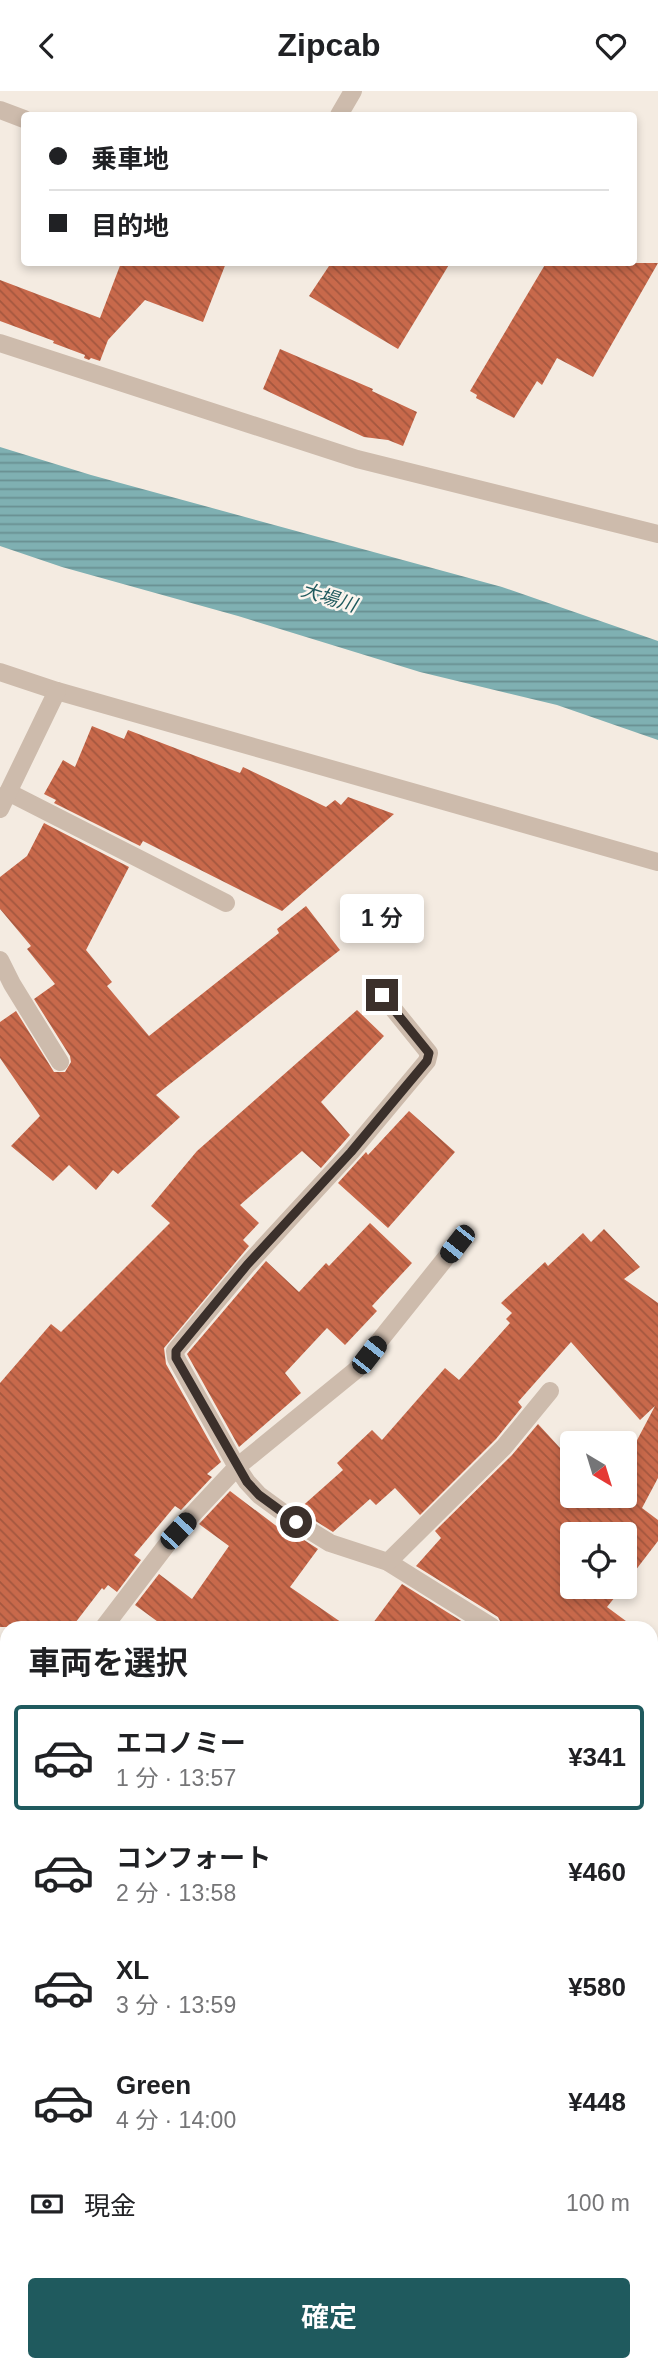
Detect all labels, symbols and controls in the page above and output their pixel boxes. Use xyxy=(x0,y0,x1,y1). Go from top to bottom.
icon: back xyxy=(28,27,66,65)
text: Zipcab xyxy=(277,27,381,63)
icon: heart xyxy=(592,27,630,65)
text: 乗車地 xyxy=(91,144,169,174)
text: 目的地 xyxy=(91,211,169,241)
water label: 大場川 xyxy=(299,579,361,616)
callout: 1 分 xyxy=(340,893,424,943)
text: 1 分 xyxy=(361,905,403,931)
route end xyxy=(366,979,398,1011)
car xyxy=(436,1221,479,1267)
car xyxy=(348,1332,391,1378)
north arrow xyxy=(560,1431,637,1509)
map controls xyxy=(560,1431,637,1599)
route start xyxy=(280,1506,312,1538)
car xyxy=(156,1508,201,1554)
button: locate xyxy=(560,1522,637,1599)
text: 車両を選択 xyxy=(28,1645,188,1681)
icon: car xyxy=(32,1726,95,1789)
text: エコノミー xyxy=(116,1728,246,1758)
text: ¥341 xyxy=(568,1742,626,1772)
text: 1 分 · 13:57 xyxy=(116,1765,236,1791)
icon: car xyxy=(32,1841,95,1904)
text: コンフォート xyxy=(116,1843,271,1873)
text: ¥460 xyxy=(568,1857,626,1887)
text: 2 分 · 13:58 xyxy=(116,1880,236,1906)
text: XL xyxy=(116,1955,149,1985)
icon: car xyxy=(32,1956,95,2019)
text: ¥580 xyxy=(568,1972,626,2002)
text: 3 分 · 13:59 xyxy=(116,1992,236,2018)
text: Green xyxy=(116,2070,191,2100)
icon: car xyxy=(32,2071,95,2134)
text: ¥448 xyxy=(568,2087,626,2117)
text: 4 分 · 14:00 xyxy=(116,2107,236,2133)
icon: cash xyxy=(28,2185,66,2223)
text: 100 m xyxy=(566,2190,630,2216)
text: 現金 xyxy=(84,2191,136,2221)
button: 確定 xyxy=(28,2278,630,2358)

